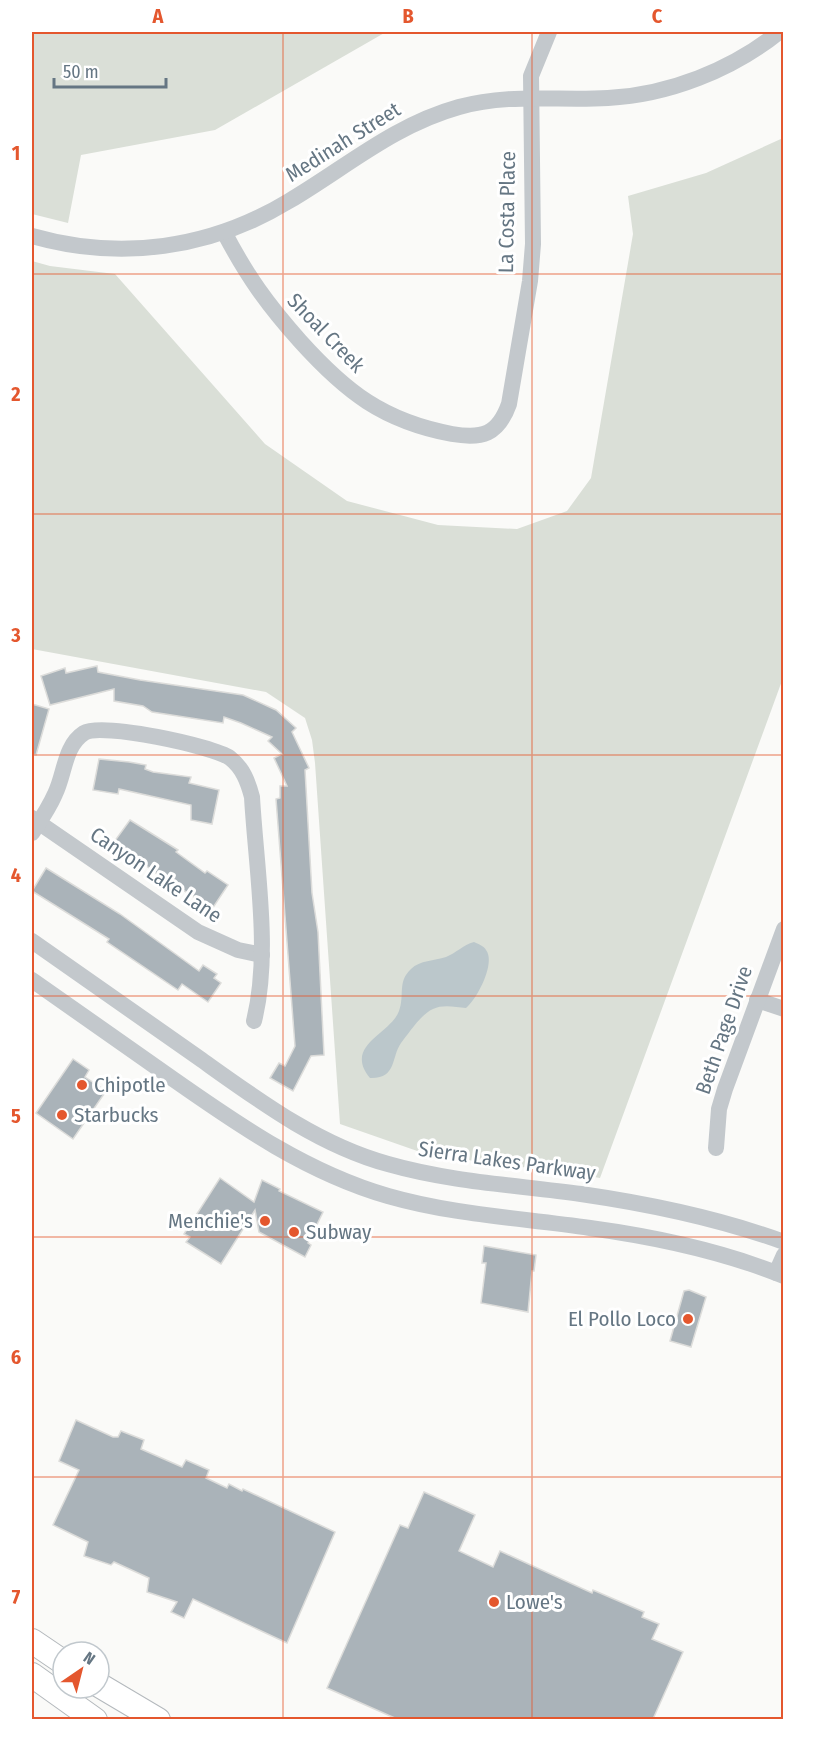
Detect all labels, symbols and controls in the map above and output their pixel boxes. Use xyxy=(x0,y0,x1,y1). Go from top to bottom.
text: A xyxy=(152,4,165,28)
text: B xyxy=(402,4,414,28)
text: C xyxy=(652,4,663,28)
scale bar xyxy=(54,51,166,89)
text: 50 m xyxy=(63,61,99,83)
street label: Medinah Street xyxy=(281,96,405,188)
text: 1 xyxy=(12,141,20,165)
street label: La Costa Place xyxy=(493,151,521,273)
street label: Shoal Creek xyxy=(282,288,370,378)
text: 2 xyxy=(10,382,21,406)
text: 3 xyxy=(10,623,21,647)
street label: Canyon Lake Lane xyxy=(85,821,227,929)
text: 4 xyxy=(11,863,21,887)
street label: Beth Page Drive xyxy=(690,962,758,1098)
place label: Chipotle xyxy=(94,1072,166,1098)
marker: Chipotle xyxy=(75,1078,89,1092)
place label: Starbucks xyxy=(74,1102,159,1128)
text: 5 xyxy=(11,1104,21,1128)
marker: Starbucks xyxy=(55,1108,69,1122)
street label: Sierra Lakes Parkway xyxy=(417,1136,598,1186)
place label: Menchie's xyxy=(168,1208,253,1234)
marker: Menchie's xyxy=(258,1214,272,1228)
place label: Subway xyxy=(306,1219,372,1245)
marker: Subway xyxy=(287,1225,301,1239)
place label: El Pollo Loco xyxy=(568,1306,676,1332)
marker: El Pollo Loco xyxy=(681,1312,695,1326)
text: 6 xyxy=(11,1345,21,1369)
text: 7 xyxy=(12,1585,21,1609)
place label: Lowe's xyxy=(506,1589,563,1615)
marker: Lowe's xyxy=(487,1595,501,1609)
north arrow xyxy=(51,1640,111,1700)
text: N xyxy=(80,1648,99,1669)

